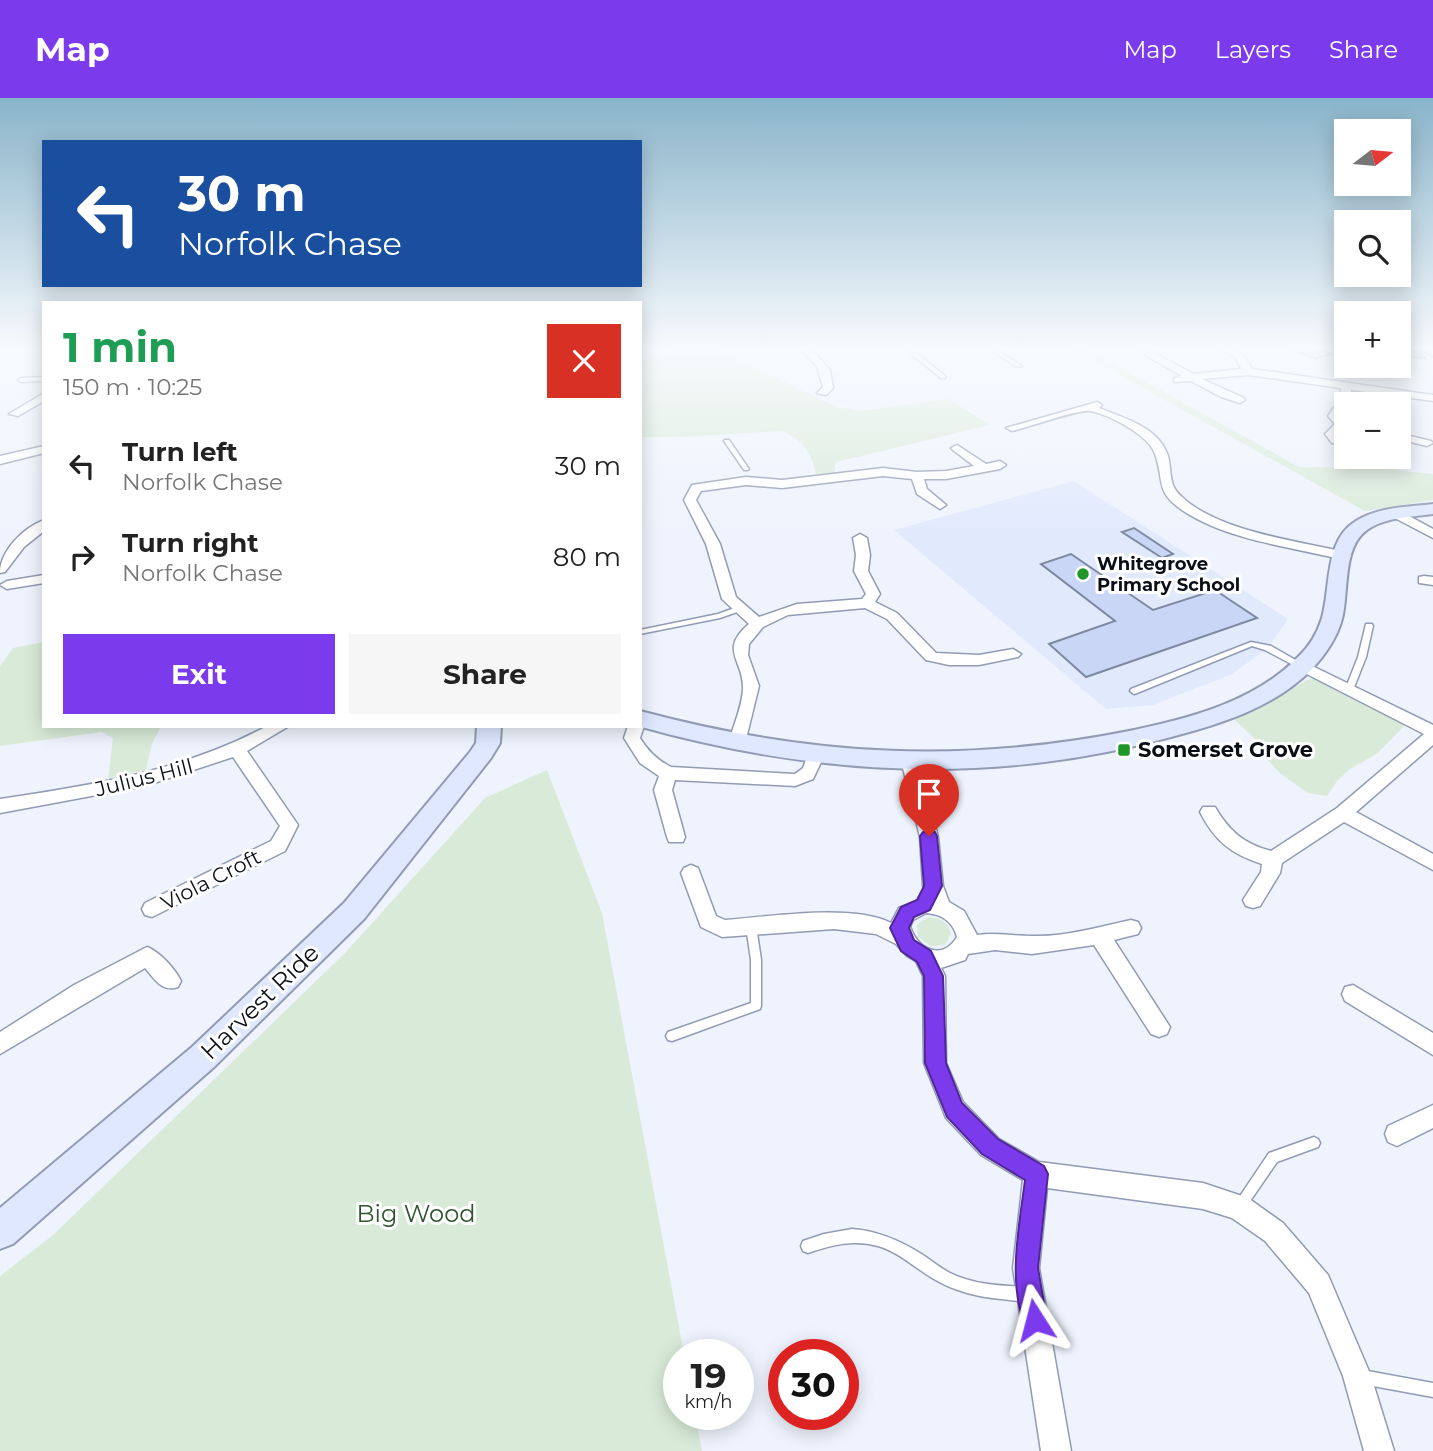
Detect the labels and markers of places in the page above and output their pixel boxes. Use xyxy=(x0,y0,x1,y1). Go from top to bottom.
place label: Whitegrove Primary School xyxy=(1097,553,1240,596)
marker: Whitegrove Primary School xyxy=(1075,566,1091,582)
place label: Somerset Grove xyxy=(1138,737,1313,762)
marker: Somerset Grove xyxy=(1116,742,1132,758)
pin xyxy=(899,764,959,836)

